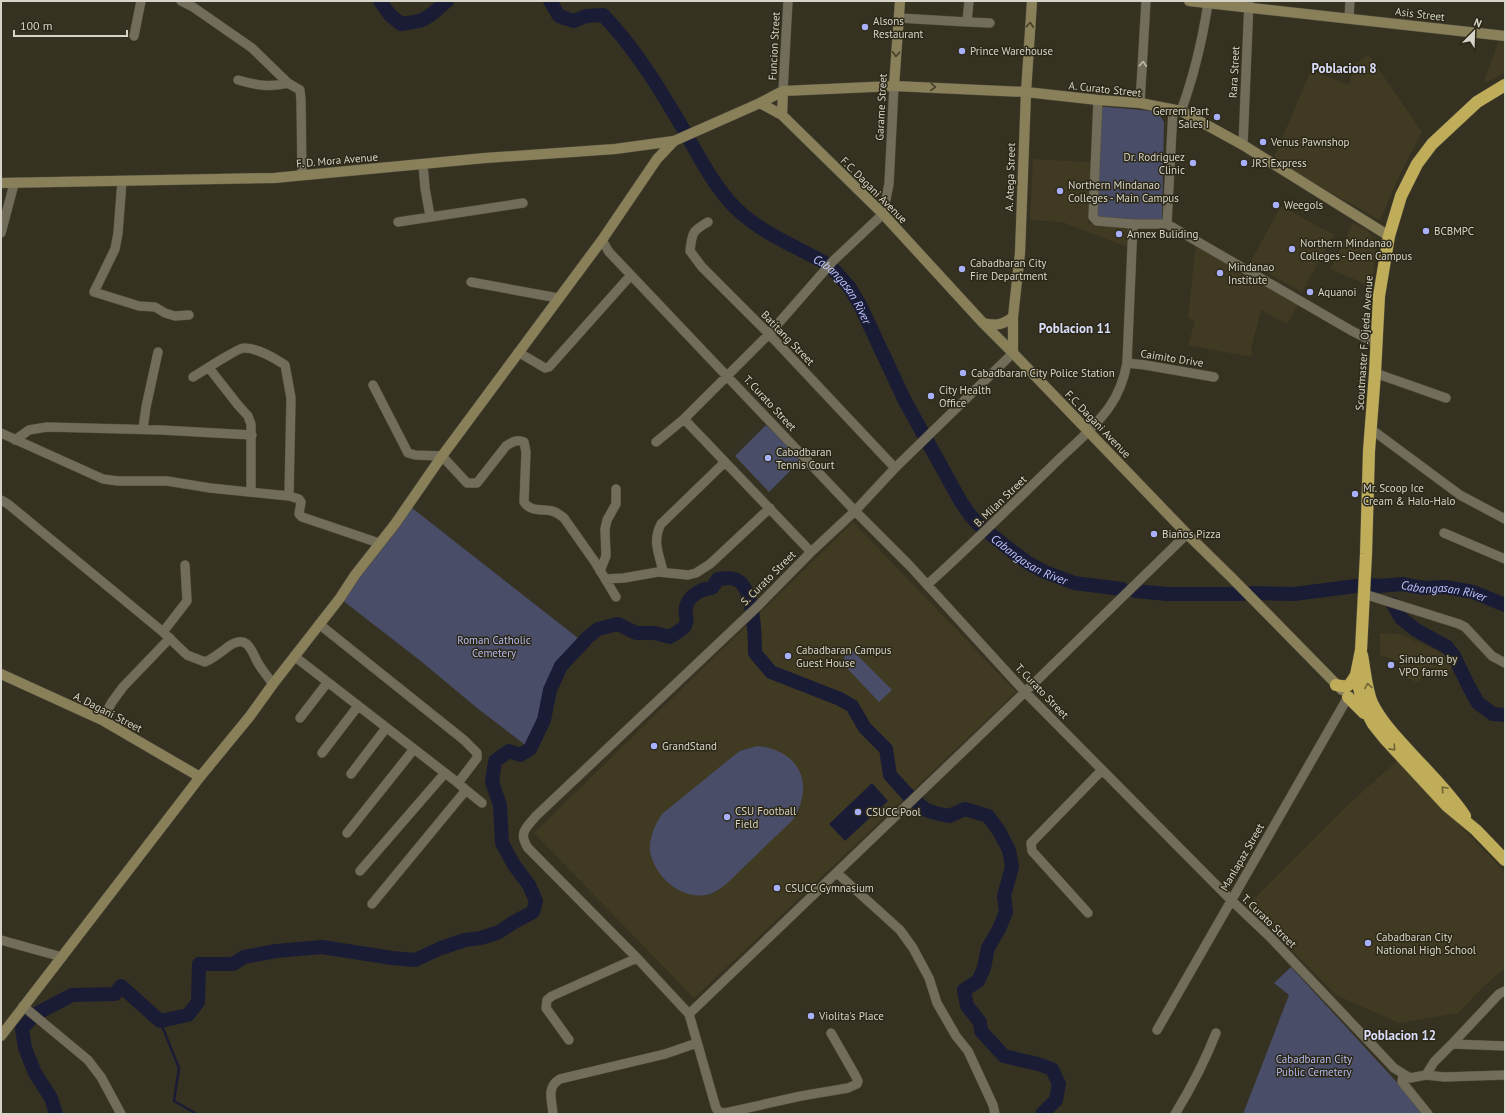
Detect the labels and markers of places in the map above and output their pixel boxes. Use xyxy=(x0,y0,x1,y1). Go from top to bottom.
place label: Alsons Restaurant xyxy=(873,14,924,41)
marker: Alsons Restaurant xyxy=(860,22,870,32)
place label: Prince Warehouse xyxy=(970,44,1053,58)
marker: Prince Warehouse xyxy=(957,46,967,56)
place label: Gerrem Part Sales I xyxy=(1153,104,1209,131)
marker: Gerrem Part Sales I xyxy=(1212,112,1222,122)
place label: Venus Pawnshop xyxy=(1270,135,1350,149)
marker: Venus Pawnshop xyxy=(1258,137,1268,147)
place label: Dr. Rodriguez Clinic xyxy=(1124,150,1185,177)
place label: JRS Express xyxy=(1251,156,1307,170)
marker: Dr. Rodriguez Clinic xyxy=(1188,158,1198,168)
marker: JRS Express xyxy=(1239,158,1249,168)
place label: Northern Mindanao Colleges - Main Campus xyxy=(1068,178,1179,205)
marker: Northern Mindanao Colleges - Main Campus xyxy=(1055,186,1065,196)
place label: Weegols xyxy=(1284,198,1324,212)
marker: Weegols xyxy=(1271,200,1281,210)
place label: BCBMPC xyxy=(1434,224,1474,238)
marker: BCBMPC xyxy=(1421,226,1431,236)
place label: Annex Buliding xyxy=(1127,227,1198,241)
marker: Annex Buliding xyxy=(1114,229,1124,239)
place label: Northern Mindanao Colleges - Deen Campus xyxy=(1300,236,1412,263)
marker: Northern Mindanao Colleges - Deen Campus xyxy=(1287,244,1297,254)
place label: Cabadbaran City Fire Department xyxy=(970,256,1047,283)
place label: Mindanao Institute xyxy=(1228,260,1275,287)
marker: Cabadbaran City Fire Department xyxy=(957,264,967,274)
marker: Mindanao Institute xyxy=(1215,268,1225,278)
place label: Aquanoi xyxy=(1318,285,1356,299)
marker: Aquanoi xyxy=(1305,287,1315,297)
place label: Cabadbaran City Police Station xyxy=(971,366,1115,380)
marker: Cabadbaran City Police Station xyxy=(958,368,968,378)
place label: City Health Office xyxy=(939,383,991,410)
marker: City Health Office xyxy=(926,391,936,401)
place label: Cabadbaran Tennis Court xyxy=(776,445,835,472)
marker: Cabadbaran Tennis Court xyxy=(763,453,773,463)
place label: Mr. Scoop Ice Cream & Halo-Halo xyxy=(1363,481,1456,508)
marker: Mr. Scoop Ice Cream & Halo-Halo xyxy=(1350,489,1360,499)
place label: Biaños Pizza xyxy=(1162,527,1221,541)
marker: Biaños Pizza xyxy=(1149,529,1159,539)
place label: Cabadbaran Campus Guest House xyxy=(796,643,892,670)
marker: Cabadbaran Campus Guest House xyxy=(783,651,793,661)
place label: Sinubong by VPO farms xyxy=(1398,652,1458,679)
marker: Sinubong by VPO farms xyxy=(1386,660,1396,670)
place label: GrandStand xyxy=(662,739,717,753)
marker: GrandStand xyxy=(649,741,659,751)
place label: CSU Football Field xyxy=(735,804,797,831)
place label: CSUCC Pool xyxy=(866,805,922,819)
marker: CSUCC Pool xyxy=(853,807,863,817)
marker: CSU Football Field xyxy=(722,812,732,822)
place label: CSUCC Gymnasium xyxy=(785,881,874,895)
marker: CSUCC Gymnasium xyxy=(772,883,782,893)
place label: Cabadbaran City National High School xyxy=(1376,930,1477,957)
marker: Cabadbaran City National High School xyxy=(1363,938,1373,948)
place label: Violita's Place xyxy=(818,1009,884,1023)
marker: Violita's Place xyxy=(806,1011,816,1021)

